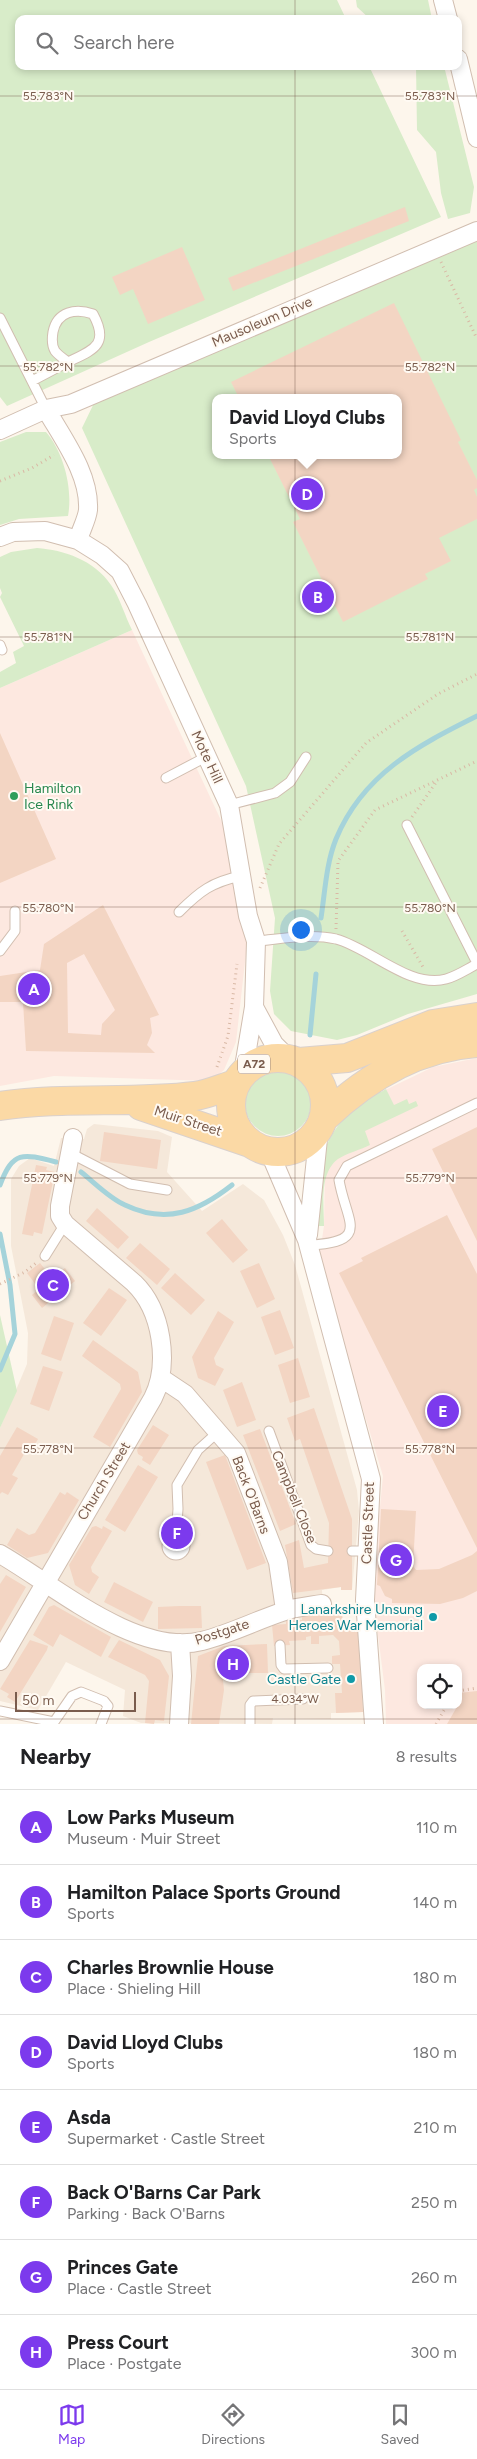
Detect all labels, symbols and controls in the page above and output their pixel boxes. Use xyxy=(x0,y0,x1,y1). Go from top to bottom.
search box xyxy=(15,15,462,70)
icon: search xyxy=(33,29,61,57)
text: Search here xyxy=(73,31,175,54)
text: 55.783°N xyxy=(23,89,73,103)
text: 55.783°N xyxy=(405,89,455,103)
street label: Mausoleum Drive xyxy=(209,293,315,351)
text: 55.782°N xyxy=(23,360,73,374)
text: 55.782°N xyxy=(405,360,455,374)
popup xyxy=(212,394,402,459)
text: David Lloyd Clubs xyxy=(229,406,385,429)
text: Sports xyxy=(229,429,277,448)
pin: D xyxy=(291,475,323,513)
pin: B xyxy=(302,578,334,616)
text: 55.781°N xyxy=(24,630,72,644)
text: 55.781°N xyxy=(406,630,454,644)
street label: Mote Hill xyxy=(187,728,227,786)
place label: Hamilton Ice Rink xyxy=(24,780,81,813)
marker: Hamilton Ice Rink xyxy=(8,790,20,802)
text: 55.780°N xyxy=(22,901,74,915)
text: 55.780°N xyxy=(404,901,456,915)
your location xyxy=(288,917,314,943)
pin: A xyxy=(18,970,50,1008)
road number: A72 xyxy=(238,1054,270,1074)
street label: Muir Street xyxy=(152,1102,224,1140)
text: 55.779°N xyxy=(23,1171,73,1185)
text: 55.779°N xyxy=(405,1171,455,1185)
pin: C xyxy=(37,1266,69,1304)
pin: E xyxy=(427,1392,459,1430)
street label: Church Street xyxy=(74,1439,134,1523)
text: 55.778°N xyxy=(23,1442,73,1456)
text: 55.778°N xyxy=(405,1442,455,1456)
street label: Campbell Close xyxy=(268,1448,320,1546)
street label: Back O'Barns xyxy=(228,1454,274,1536)
street label: Castle Street xyxy=(358,1482,378,1564)
pin: F xyxy=(161,1514,193,1552)
pin: G xyxy=(380,1541,412,1579)
place label: Lanarkshire Unsung Heroes War Memorial xyxy=(288,1601,423,1634)
marker: Lanarkshire Unsung Heroes War Memorial xyxy=(427,1611,439,1623)
street label: Postgate xyxy=(193,1615,252,1649)
pin: H xyxy=(217,1645,249,1683)
map controls xyxy=(417,1664,462,1709)
button: locate xyxy=(417,1664,462,1709)
place label: Castle Gate xyxy=(267,1671,341,1688)
marker: Castle Gate xyxy=(345,1673,357,1685)
scale bar xyxy=(15,1689,136,1712)
text: 50 m xyxy=(22,1692,54,1709)
text: 4.034°W xyxy=(271,1692,319,1706)
text: Nearby xyxy=(20,1744,91,1769)
text: 8 results xyxy=(396,1747,457,1766)
text: Low Parks Museum xyxy=(67,1806,234,1829)
text: A xyxy=(30,1818,42,1837)
text: 110 m xyxy=(416,1818,457,1837)
text: Museum · Muir Street xyxy=(67,1829,221,1848)
text: Hamilton Palace Sports Ground xyxy=(67,1881,341,1904)
text: B xyxy=(31,1893,41,1912)
text: 140 m xyxy=(413,1893,457,1912)
text: Sports xyxy=(67,1904,114,1923)
text: Charles Brownlie House xyxy=(67,1956,274,1979)
text: C xyxy=(30,1968,42,1987)
text: 180 m xyxy=(413,1968,457,1987)
text: Place · Shieling Hill xyxy=(67,1979,201,1998)
text: David Lloyd Clubs xyxy=(67,2031,223,2054)
text: D xyxy=(30,2043,42,2062)
text: 180 m xyxy=(413,2043,457,2062)
text: Sports xyxy=(67,2054,114,2073)
text: Asda xyxy=(67,2106,111,2129)
text: E xyxy=(31,2118,41,2137)
text: 210 m xyxy=(414,2118,457,2137)
text: Supermarket · Castle Street xyxy=(67,2129,265,2148)
text: Back O'Barns Car Park xyxy=(67,2181,261,2204)
text: F xyxy=(32,2193,40,2212)
text: 250 m xyxy=(411,2193,457,2212)
text: Parking · Back O'Barns xyxy=(67,2204,225,2223)
text: Princes Gate xyxy=(67,2256,178,2279)
text: G xyxy=(30,2268,42,2287)
text: 260 m xyxy=(411,2268,457,2287)
text: Place · Castle Street xyxy=(67,2279,212,2298)
text: Press Court xyxy=(67,2331,169,2354)
text: H xyxy=(30,2343,42,2362)
text: 300 m xyxy=(410,2343,457,2362)
text: Place · Postgate xyxy=(67,2354,181,2373)
tab: Map xyxy=(58,2401,86,2448)
tab: Directions xyxy=(201,2401,265,2448)
tab: Saved xyxy=(381,2401,419,2448)

